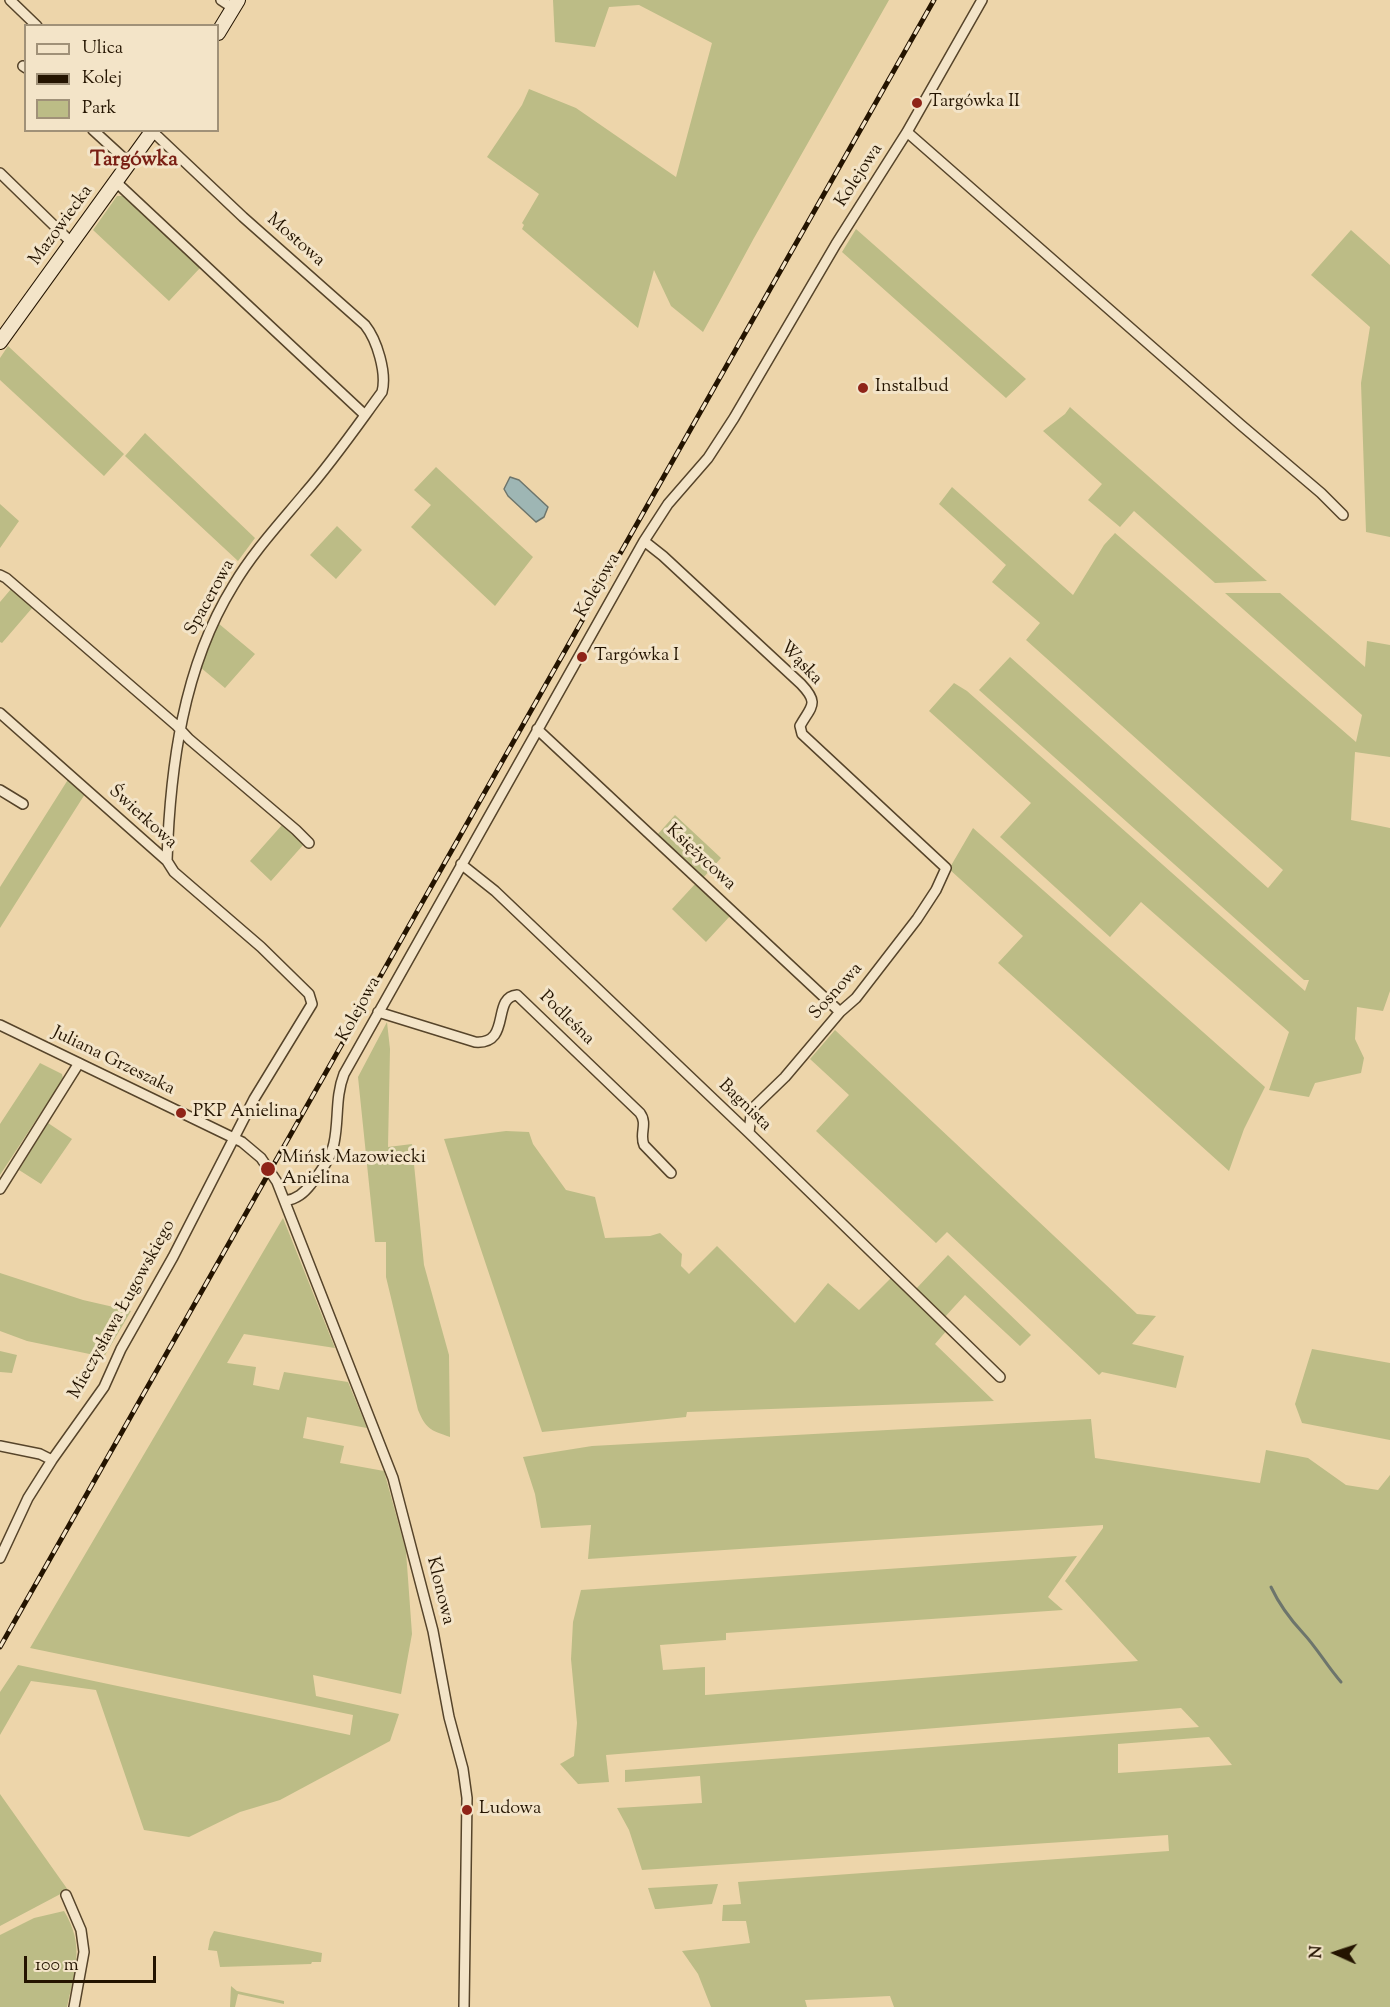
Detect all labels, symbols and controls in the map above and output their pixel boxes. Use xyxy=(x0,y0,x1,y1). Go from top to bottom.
legend xyxy=(24,24,219,132)
text: Ulica xyxy=(82,36,123,62)
text: Kolej xyxy=(82,66,122,92)
place label: Targówka II xyxy=(929,92,1020,114)
text: Park xyxy=(82,96,116,122)
marker: Targówka II xyxy=(910,96,924,110)
street label: Kolejowa xyxy=(832,140,888,212)
district label: Targówka xyxy=(90,148,178,174)
street label: Mazowiecka xyxy=(26,182,98,270)
street label: Mostowa xyxy=(261,210,329,272)
place label: Instalbud xyxy=(875,377,949,399)
marker: Instalbud xyxy=(856,381,870,395)
street label: Kolejowa xyxy=(572,550,626,622)
street label: Spacerowa xyxy=(181,556,241,640)
street label: Wąska xyxy=(774,638,826,690)
place label: Targówka I xyxy=(594,646,679,668)
marker: Targówka I xyxy=(575,650,589,664)
street label: Świerkowa xyxy=(103,782,181,854)
street label: Księżycowa xyxy=(660,820,740,896)
street label: Sosnowa xyxy=(806,959,868,1025)
street label: Kolejowa xyxy=(333,974,387,1046)
street label: Podleśna xyxy=(534,987,598,1051)
street label: Juliana Grzeszaka xyxy=(48,1023,178,1101)
street label: Bagnista xyxy=(713,1075,775,1137)
place label: PKP Anielina xyxy=(193,1102,298,1124)
marker: PKP Anielina xyxy=(174,1106,188,1120)
place label: Mińsk Mazowiecki Anielina xyxy=(282,1148,426,1190)
marker: Mińsk Mazowiecki Anielina xyxy=(259,1160,277,1178)
street label: Mieczysława Ługowskiego xyxy=(65,1217,181,1403)
street label: Klonowa xyxy=(420,1555,458,1627)
place label: Ludowa xyxy=(479,1799,541,1821)
marker: Ludowa xyxy=(460,1803,474,1817)
north arrow xyxy=(1306,1923,1366,1983)
scale bar xyxy=(27,1944,159,1982)
text: N xyxy=(1306,1945,1329,1959)
text: 100 m xyxy=(35,1953,79,1979)

